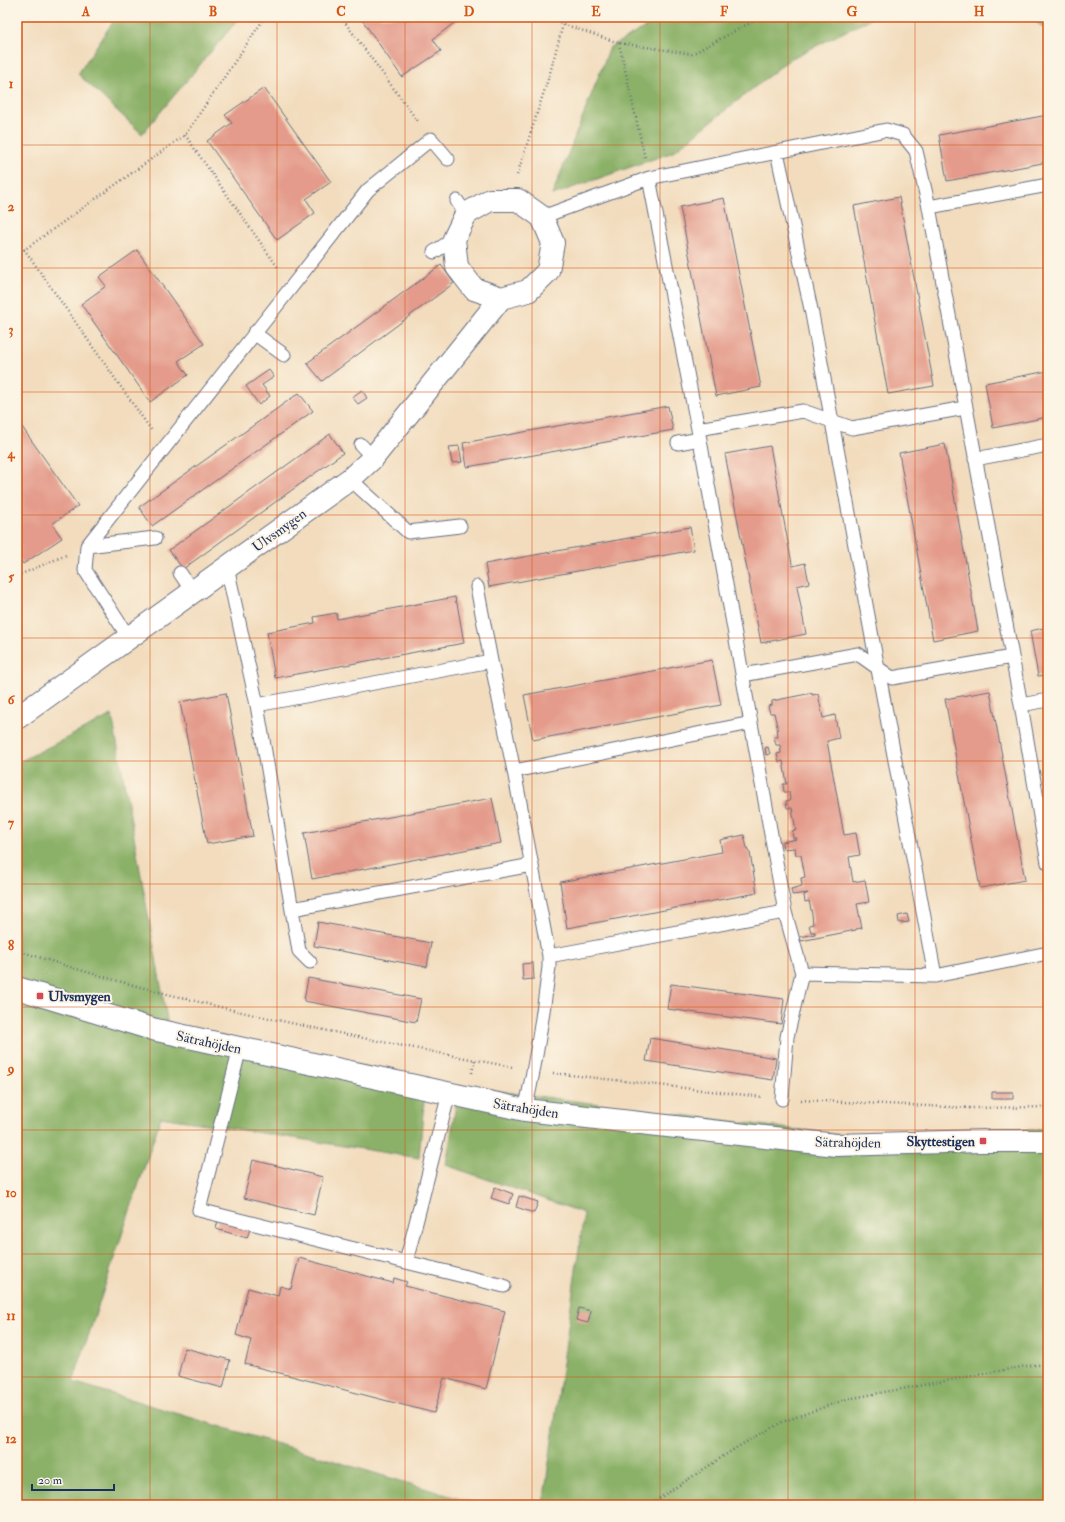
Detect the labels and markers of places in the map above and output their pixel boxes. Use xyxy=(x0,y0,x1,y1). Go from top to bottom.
place label: Ulvsmygen xyxy=(48,988,111,1006)
marker: Ulvsmygen xyxy=(35,991,45,1001)
place label: Skyttestigen xyxy=(906,1133,976,1151)
marker: Skyttestigen xyxy=(978,1136,988,1146)

